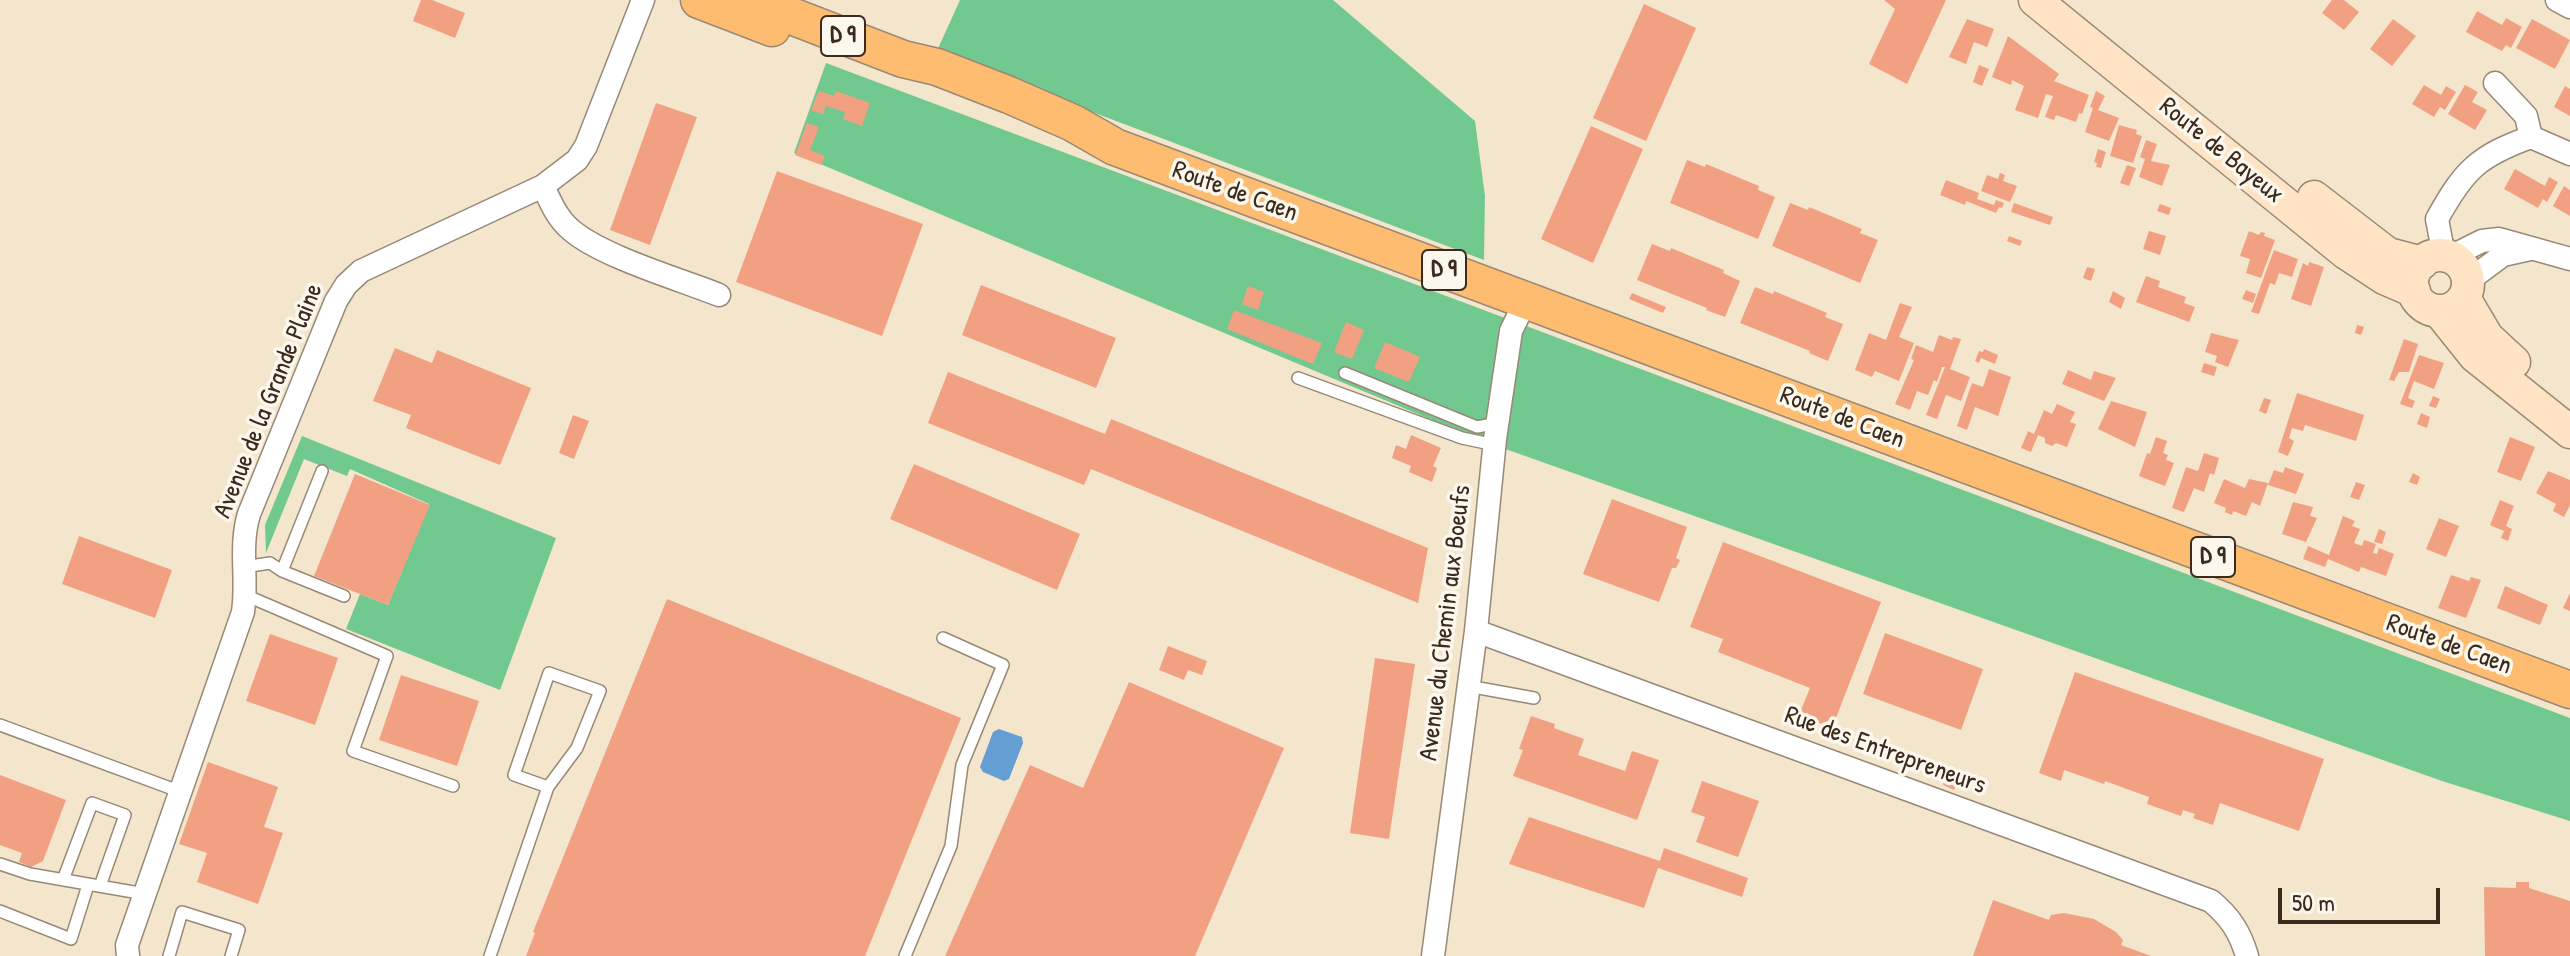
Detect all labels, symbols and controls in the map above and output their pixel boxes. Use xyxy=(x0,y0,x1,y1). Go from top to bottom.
road number: D 9 xyxy=(821,16,865,56)
street label: Route de Bayeux xyxy=(2152,91,2290,211)
street label: Route de Caen xyxy=(1168,155,1302,229)
road number: D 9 xyxy=(1422,250,1466,290)
street label: Avenue de la Grande Plaine xyxy=(208,279,330,523)
street label: Route de Caen xyxy=(1775,380,1909,456)
street label: Avenue du Chemin aux Boeufs xyxy=(1414,484,1478,762)
road number: D 9 xyxy=(2191,537,2235,577)
street label: Route de Caen xyxy=(2382,608,2516,682)
street label: Rue des Entrepreneurs xyxy=(1780,700,1990,802)
scale bar xyxy=(2282,872,2444,922)
text: 50 m xyxy=(2292,886,2335,918)

